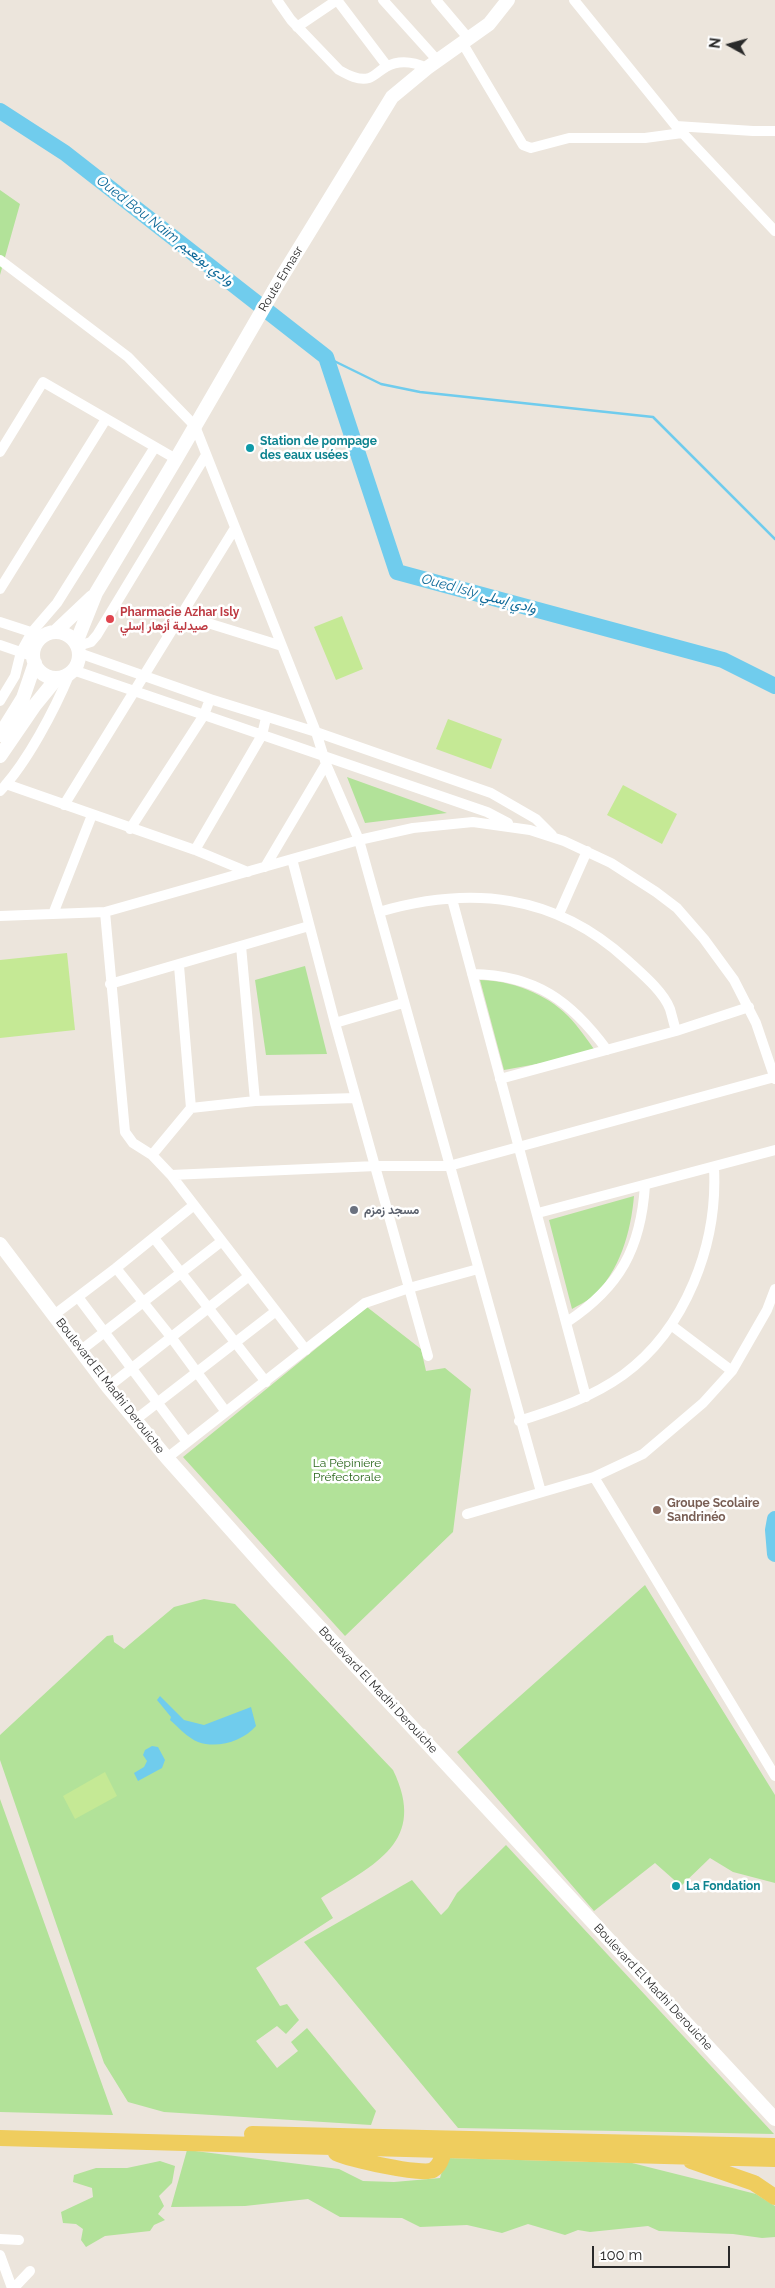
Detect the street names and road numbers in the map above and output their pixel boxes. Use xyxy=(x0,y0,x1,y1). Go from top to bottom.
street label: Route Ennasr xyxy=(256,244,306,314)
street label: Boulevard El Madhi Derouiche xyxy=(53,1316,167,1456)
street label: Boulevard El Madhi Derouiche xyxy=(316,1624,440,1756)
street label: Boulevard El Madhi Derouiche xyxy=(591,1921,715,2053)

